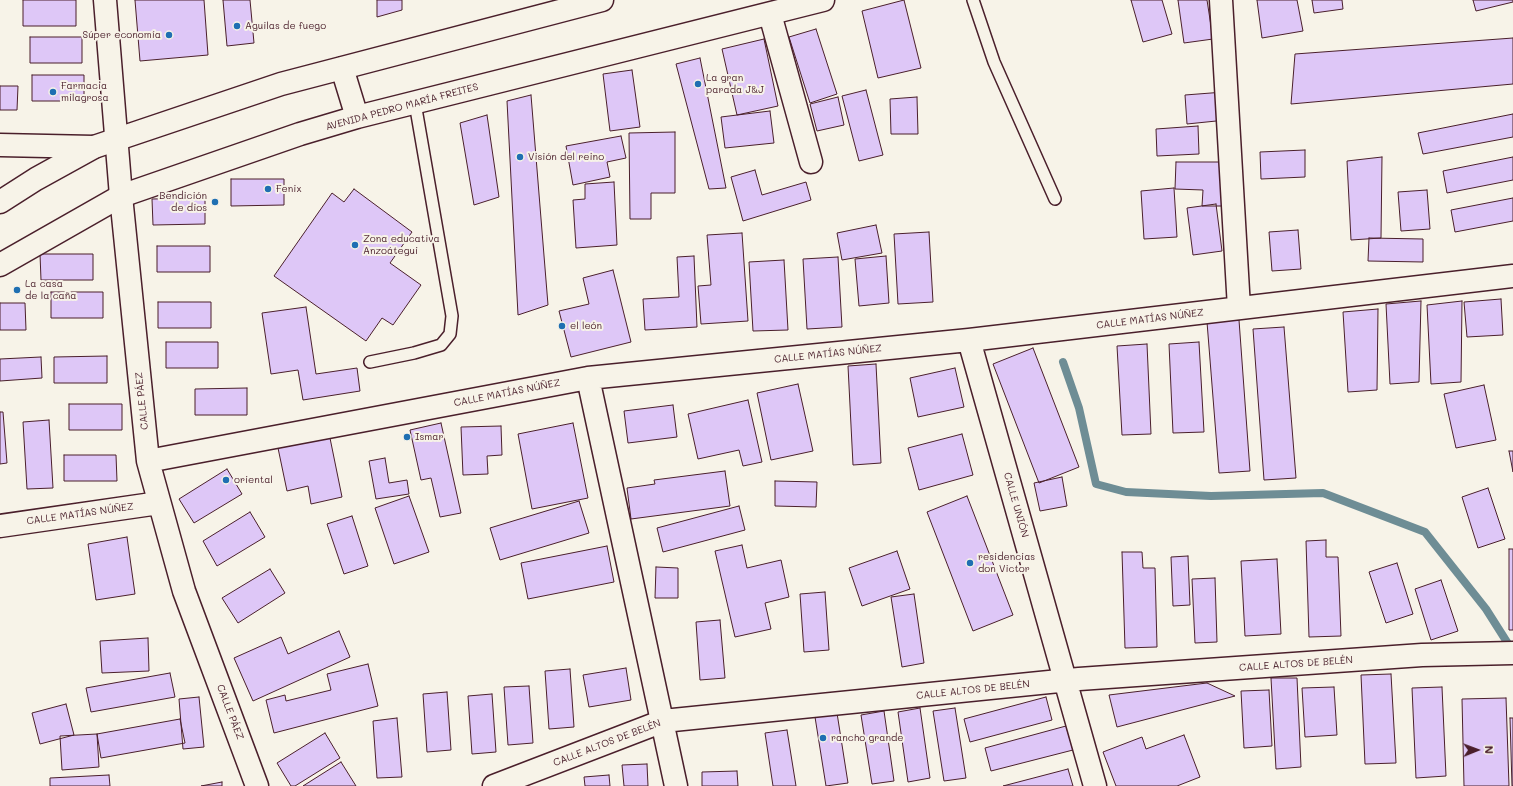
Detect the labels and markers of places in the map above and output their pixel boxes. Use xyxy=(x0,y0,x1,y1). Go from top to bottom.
place label: Aguilas de fuego xyxy=(245,20,326,32)
marker: Aguilas de fuego xyxy=(232,21,242,31)
place label: Súper economía xyxy=(83,29,161,41)
marker: Súper economía xyxy=(164,30,174,40)
place label: La gran parada J&J xyxy=(706,72,764,96)
marker: La gran parada J&J xyxy=(693,79,703,89)
place label: Farmacia milagrosa xyxy=(61,80,109,104)
marker: Farmacia milagrosa xyxy=(48,87,58,97)
place label: Visión del reino xyxy=(528,151,604,163)
marker: Visión del reino xyxy=(515,152,525,162)
place label: Fenix xyxy=(276,183,301,195)
marker: Fenix xyxy=(263,184,273,194)
place label: Bendición de dios xyxy=(159,190,207,214)
marker: Bendición de dios xyxy=(210,197,220,207)
place label: Zona educativa Anzoátegui xyxy=(363,233,440,256)
marker: Zona educativa Anzoátegui xyxy=(350,240,360,250)
place label: La casa de la caña xyxy=(25,278,77,302)
marker: La casa de la caña xyxy=(12,285,22,295)
place label: el león xyxy=(570,320,602,332)
marker: el león xyxy=(557,321,567,331)
place label: Ismar xyxy=(415,431,443,443)
marker: Ismar xyxy=(402,432,412,442)
place label: oriental xyxy=(234,474,273,486)
marker: oriental xyxy=(221,475,231,485)
place label: residencias don Victor xyxy=(978,551,1035,574)
marker: residencias don Victor xyxy=(965,558,975,568)
place label: rancho grande xyxy=(831,732,904,744)
marker: rancho grande xyxy=(818,733,828,743)

